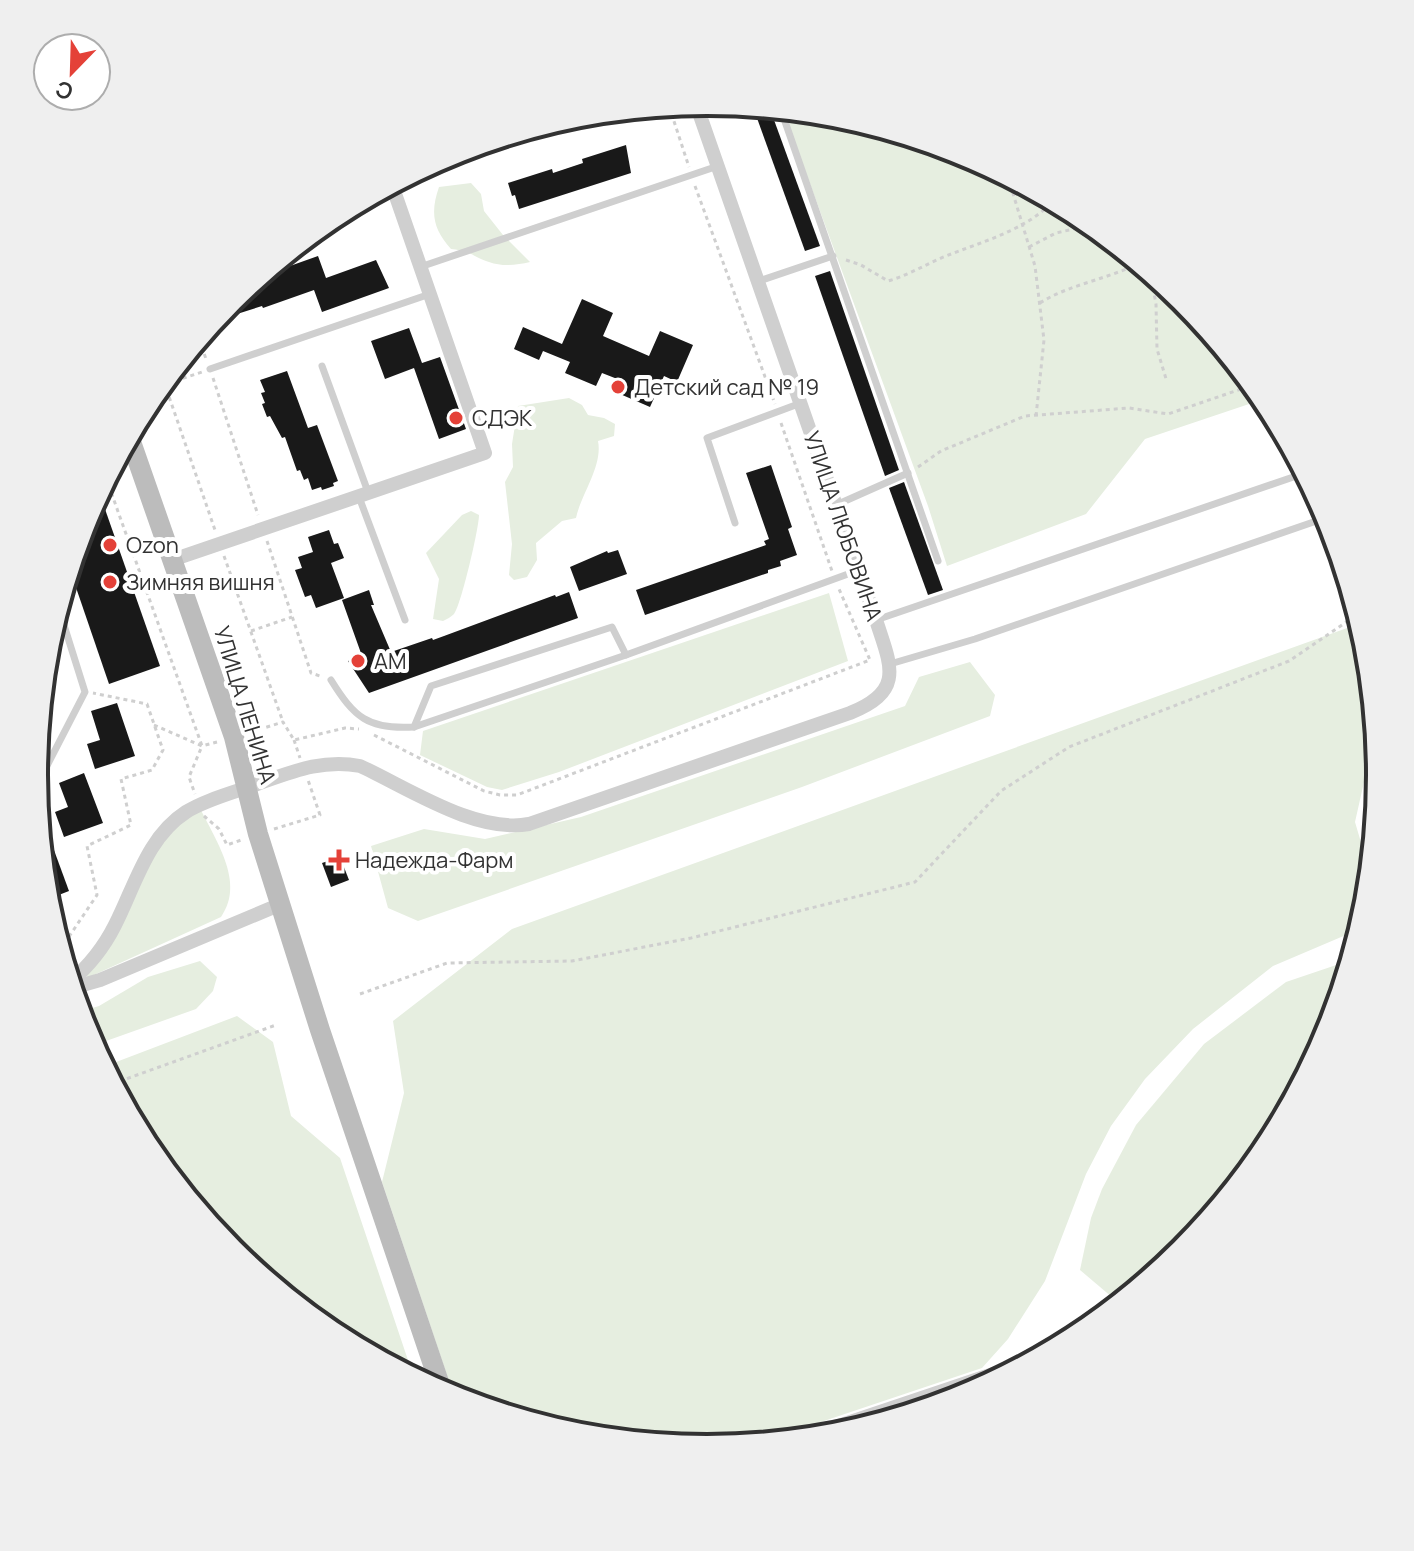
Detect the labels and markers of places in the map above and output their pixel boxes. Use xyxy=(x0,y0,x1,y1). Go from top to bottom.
place label: Детский сад № 19 xyxy=(634,372,819,402)
marker: Детский сад № 19 xyxy=(609,378,627,396)
place label: СДЭК xyxy=(472,403,533,433)
marker: СДЭК xyxy=(447,409,465,427)
place label: Ozon xyxy=(126,530,179,560)
marker: Ozon xyxy=(101,536,119,554)
place label: Зимняя вишня xyxy=(126,567,275,597)
marker: Зимняя вишня xyxy=(101,573,119,591)
place label: АМ xyxy=(374,646,406,676)
marker: АМ xyxy=(349,652,367,670)
place label: Надежда-Фарм xyxy=(355,845,514,875)
marker: Надежда-Фарм xyxy=(330,851,348,869)

